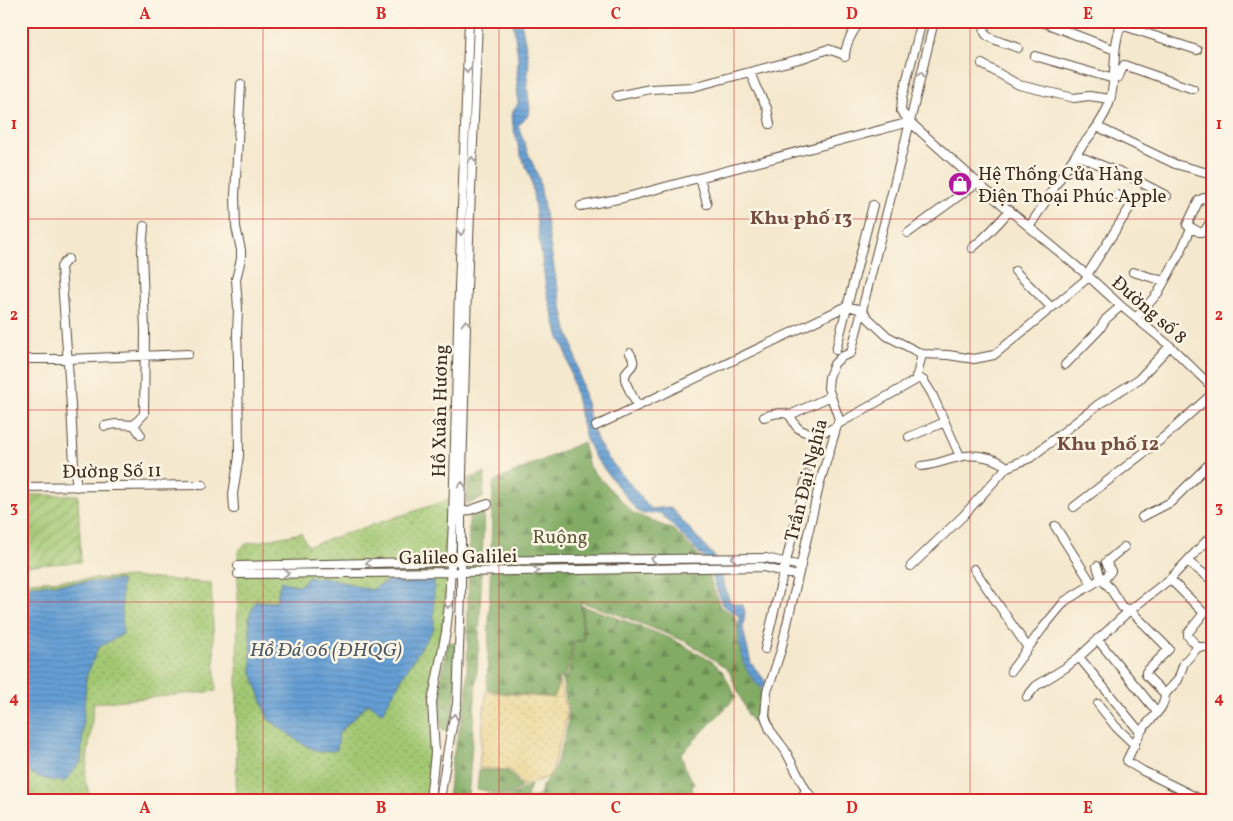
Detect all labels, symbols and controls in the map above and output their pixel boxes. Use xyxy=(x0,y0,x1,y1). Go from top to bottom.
text: A xyxy=(139,4,151,26)
text: B xyxy=(376,4,387,26)
text: C xyxy=(611,4,621,26)
text: D xyxy=(846,4,858,26)
text: E xyxy=(1083,4,1093,26)
one-way arrow xyxy=(462,66,473,74)
one-way arrow xyxy=(915,70,926,79)
text: 1 xyxy=(11,114,17,136)
text: 1 xyxy=(1216,114,1222,136)
one-way arrow xyxy=(467,156,478,164)
place label: Hệ Thống Cửa Hàng Điện Thoại Phúc Apple xyxy=(978,162,1167,210)
shop icon: Hệ Thống Cửa Hàng Điện Thoại Phúc Apple xyxy=(947,171,973,197)
district label: Khu phố 13 xyxy=(750,205,852,233)
one-way arrow xyxy=(455,229,466,237)
street label: Đường số 8 xyxy=(1105,270,1192,351)
text: 2 xyxy=(10,305,18,327)
text: 2 xyxy=(1215,305,1223,327)
one-way arrow xyxy=(461,318,472,326)
street label: Hồ Xuân Hương xyxy=(427,344,455,478)
street label: Trần Đại Nghĩa xyxy=(779,416,835,545)
district label: Khu phố 12 xyxy=(1057,431,1159,459)
street label: Đường Số 11 xyxy=(62,458,162,486)
one-way arrow xyxy=(457,481,467,488)
text: 3 xyxy=(10,497,18,519)
text: 3 xyxy=(1215,497,1223,519)
park label: Ruộng xyxy=(533,525,587,551)
street label: Galileo Galilei xyxy=(399,544,518,572)
one-way arrow xyxy=(730,553,738,563)
one-way arrow xyxy=(650,554,658,564)
one-way arrow xyxy=(365,558,373,568)
one-way arrow xyxy=(533,566,541,576)
one-way arrow xyxy=(283,568,291,578)
one-way arrow xyxy=(443,601,454,609)
water label: Hồ Đá 06 (ĐHQG) xyxy=(250,637,402,665)
text: 4 xyxy=(9,688,19,710)
text: 4 xyxy=(1214,688,1224,710)
one-way arrow xyxy=(448,713,459,722)
text: A xyxy=(139,798,151,820)
text: B xyxy=(376,798,387,820)
text: C xyxy=(611,798,621,820)
text: D xyxy=(846,798,858,820)
text: E xyxy=(1083,798,1093,820)

